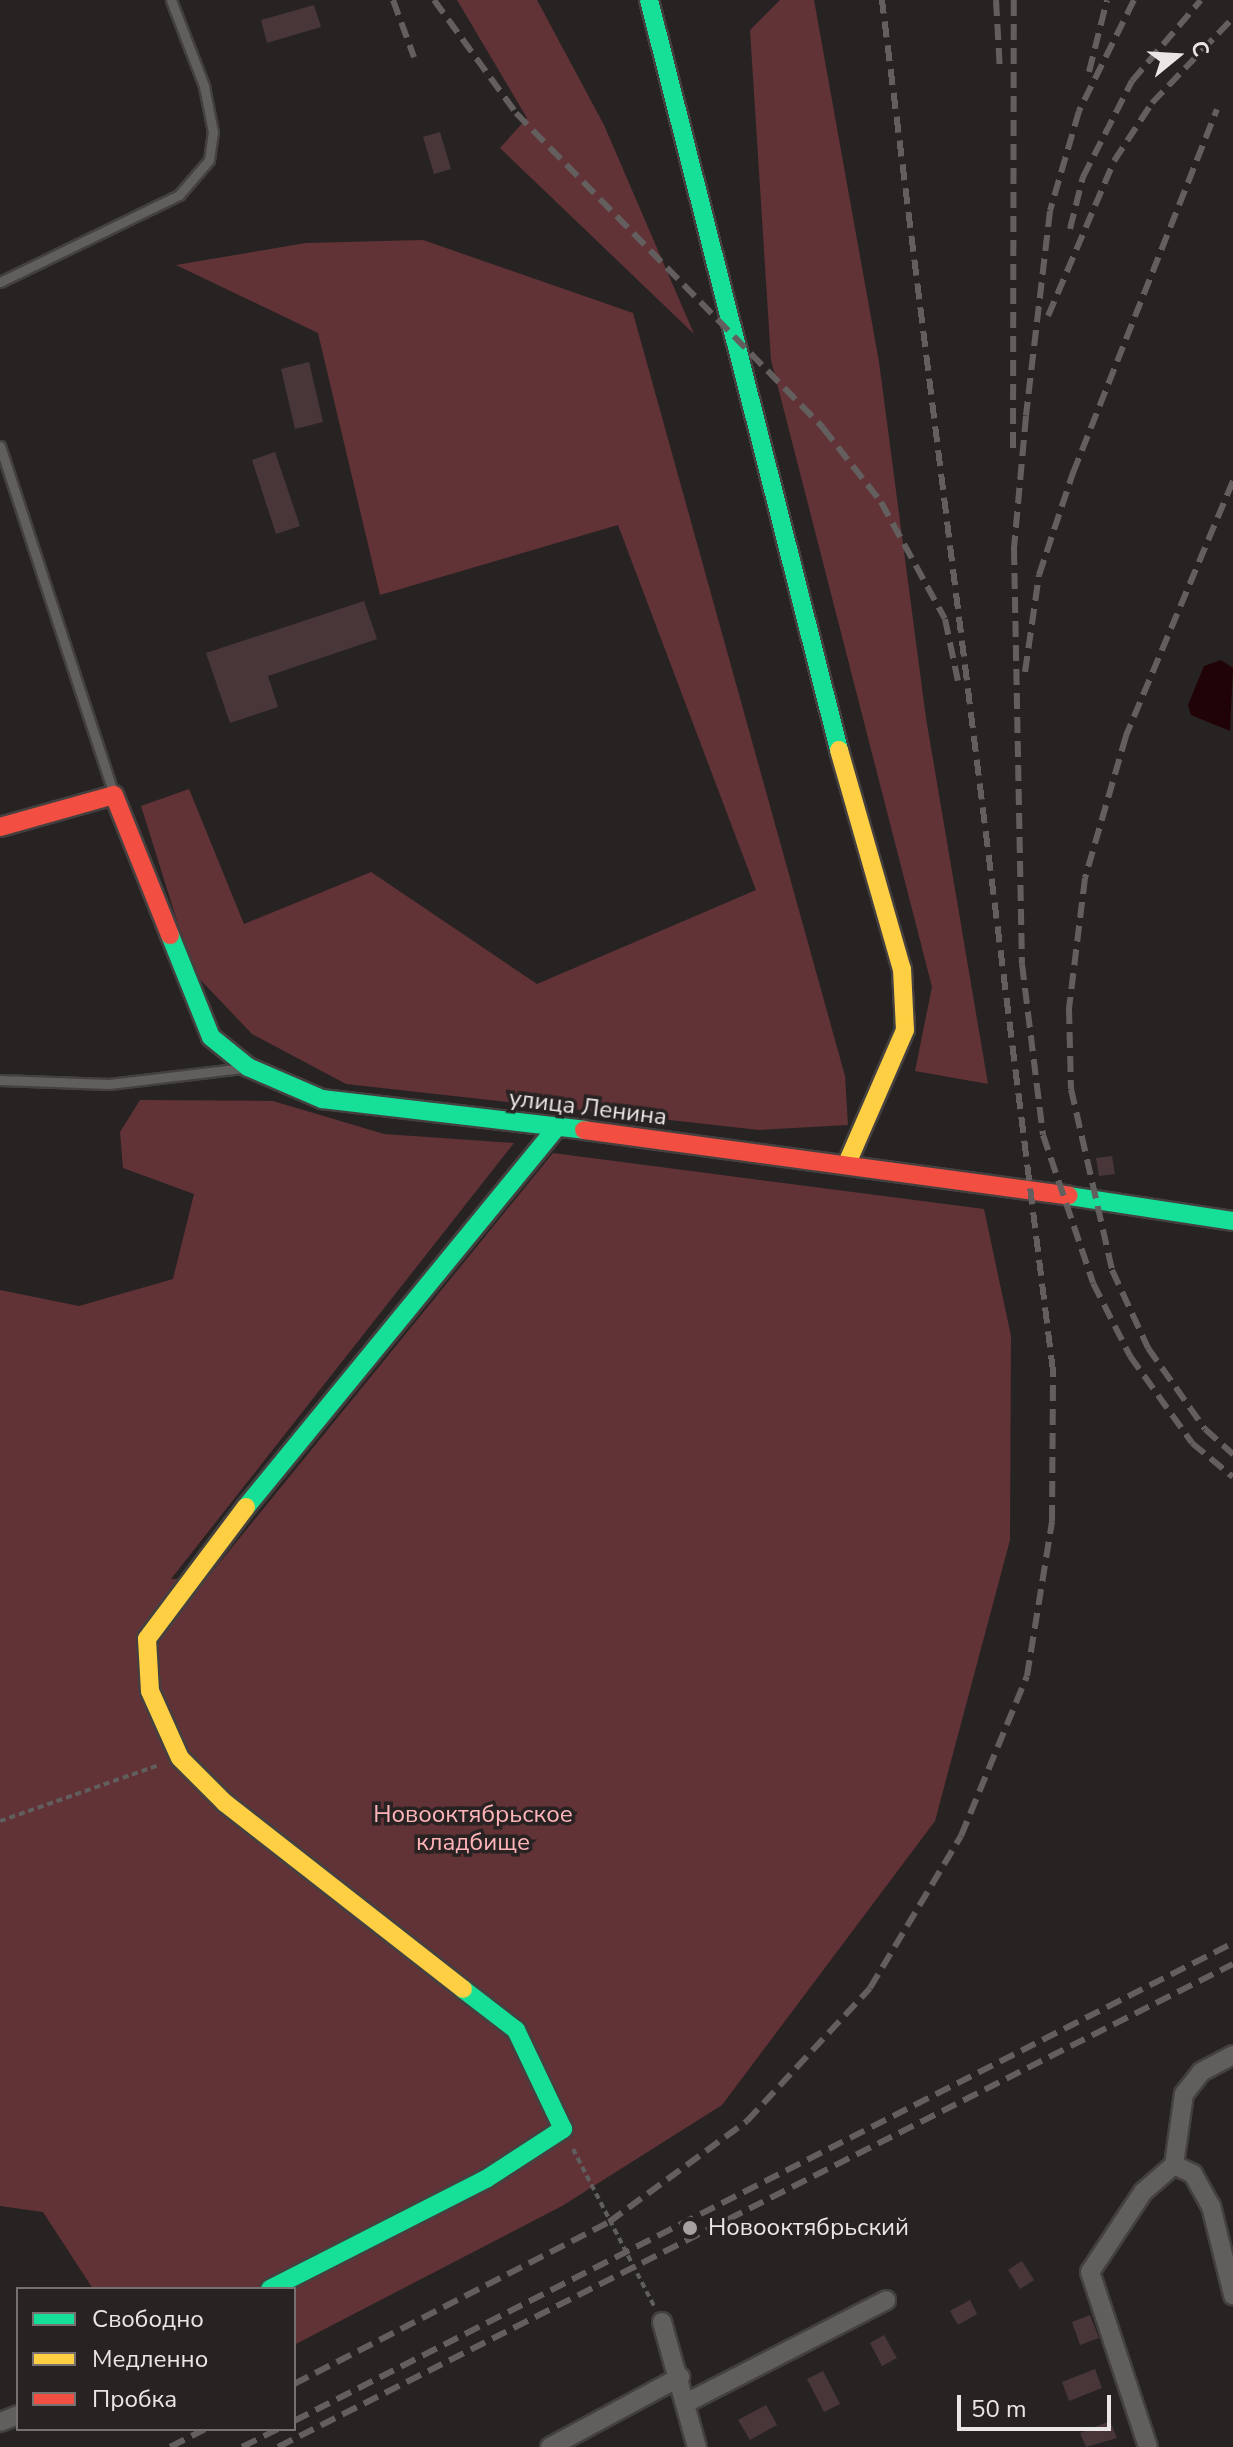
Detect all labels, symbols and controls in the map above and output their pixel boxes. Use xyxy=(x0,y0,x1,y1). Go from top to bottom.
north arrow xyxy=(1137,16,1217,96)
text: С xyxy=(1183,37,1216,60)
street label: улица Ленина xyxy=(507,1084,669,1132)
park label: Новооктябрьское кладбище xyxy=(373,1801,573,1857)
place label: Новооктябрьский xyxy=(708,2214,909,2242)
marker: Новооктябрьский xyxy=(679,2217,701,2239)
legend xyxy=(16,2287,296,2431)
text: Свободно xyxy=(92,2303,204,2335)
text: Медленно xyxy=(92,2343,208,2375)
scale bar xyxy=(961,2379,1115,2429)
text: Пробка xyxy=(92,2383,177,2415)
text: 50 m xyxy=(971,2393,1027,2425)

